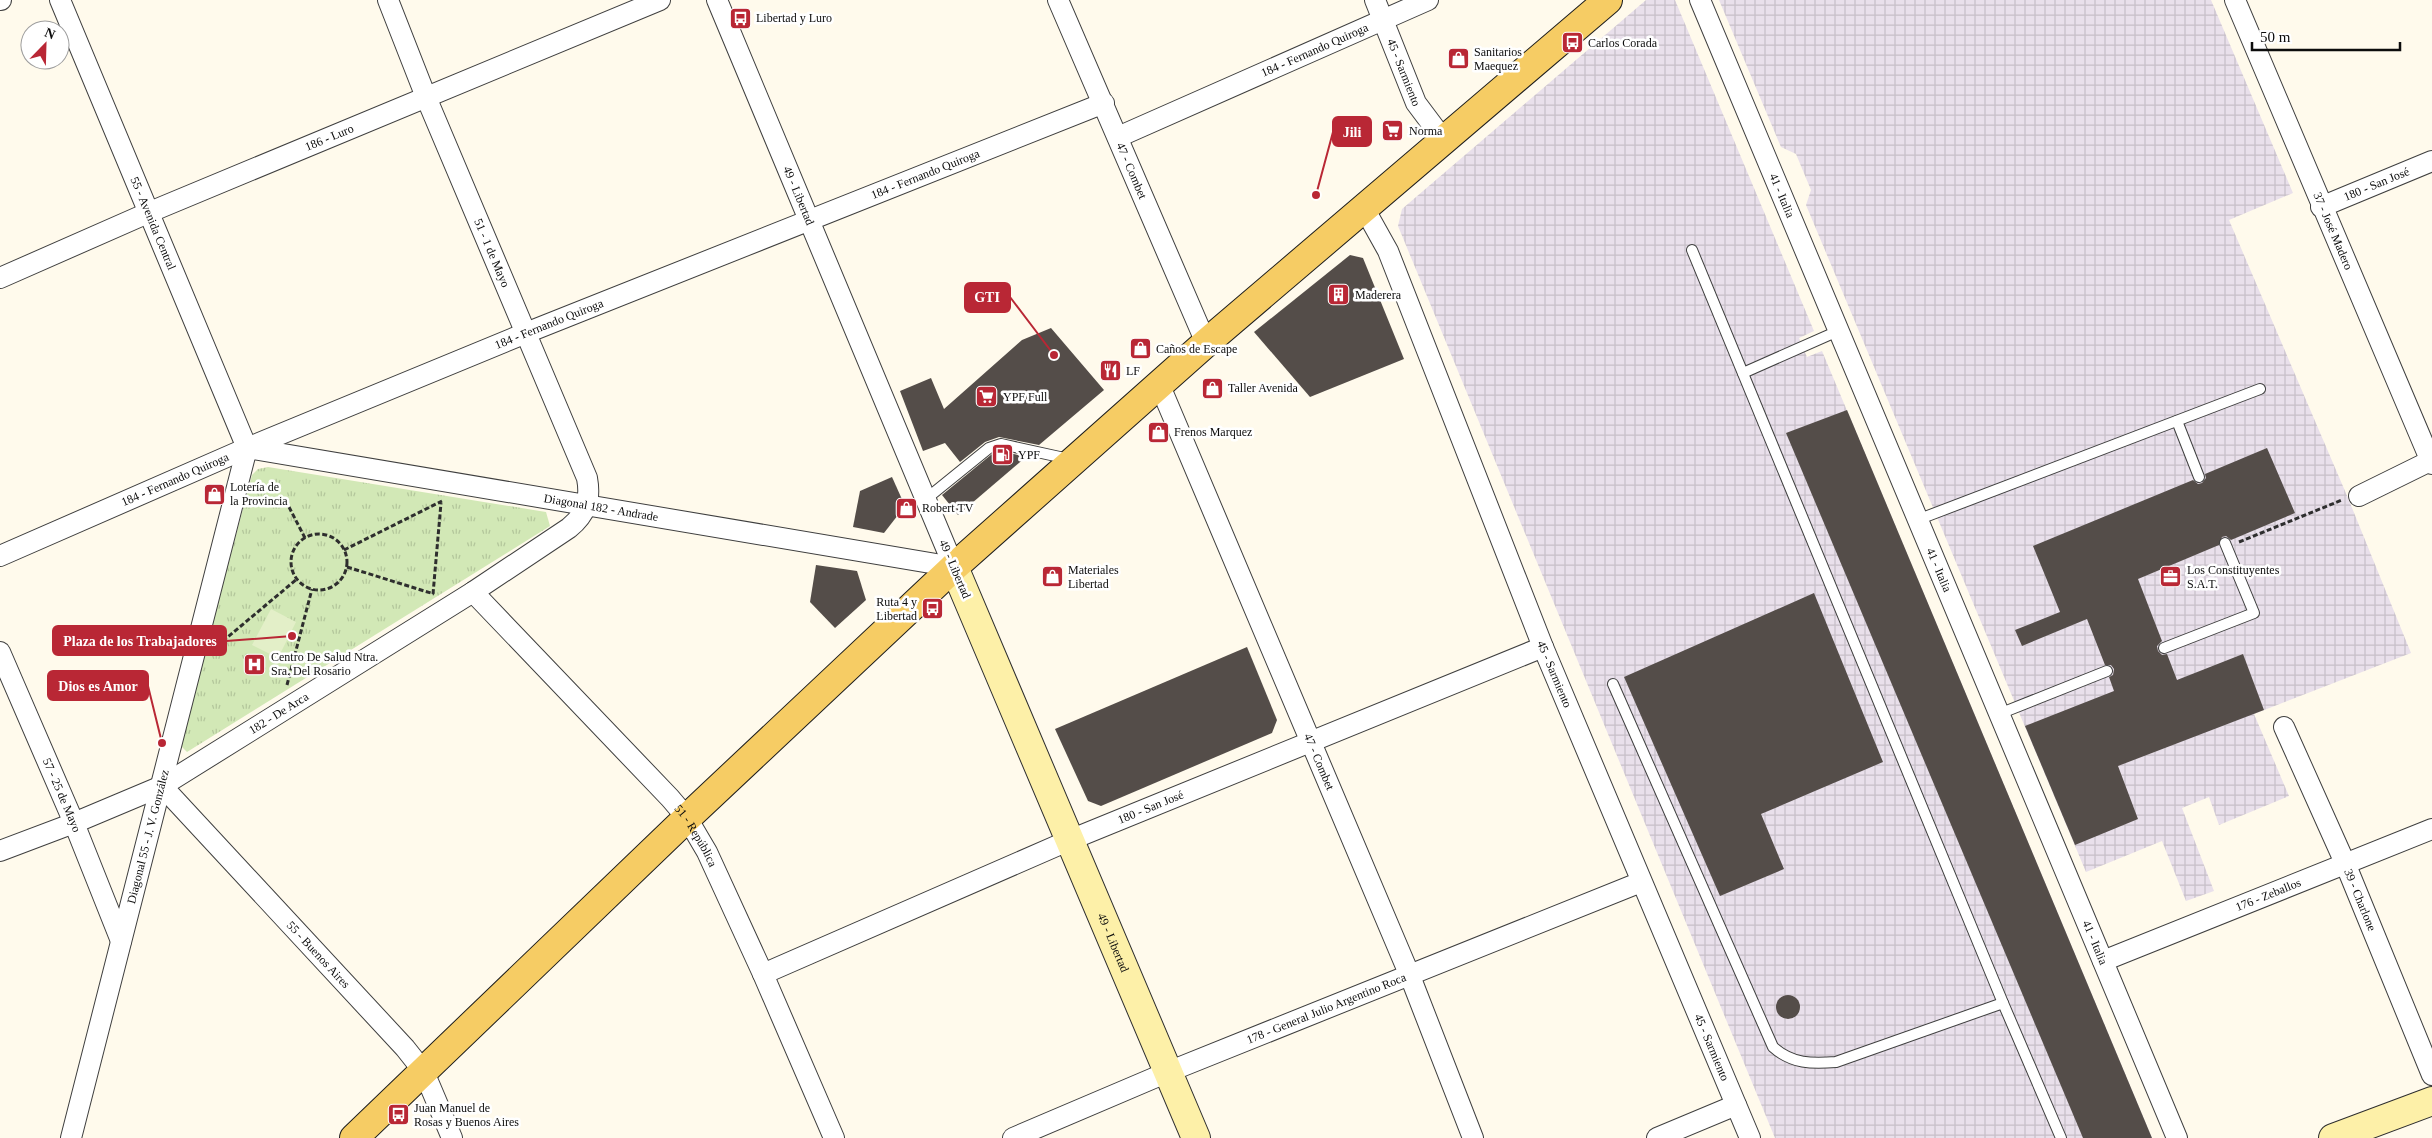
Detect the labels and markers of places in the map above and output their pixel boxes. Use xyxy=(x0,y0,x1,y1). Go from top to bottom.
bus stop icon: Libertad y Luro xyxy=(728,6,752,30)
place label: Libertad y Luro xyxy=(756,11,832,25)
bus stop icon: Carlos Corada xyxy=(1560,31,1584,55)
place label: Carlos Corada xyxy=(1588,36,1658,50)
place label: Sanitarios Maequez xyxy=(1474,45,1522,73)
shop icon: Sanitarios Maequez xyxy=(1446,47,1470,71)
callout: Jili xyxy=(1333,117,1371,146)
supermarket icon: Norma xyxy=(1381,119,1405,143)
place label: Norma xyxy=(1409,124,1443,138)
callout: GTI xyxy=(965,283,1010,312)
building icon: Maderera xyxy=(1327,283,1351,307)
place label: Maderera xyxy=(1355,288,1402,302)
shop icon: Caños de Escape xyxy=(1128,337,1152,361)
place label: Caños de Escape xyxy=(1156,342,1237,356)
restaurant icon: LF xyxy=(1098,359,1122,383)
place label: LF xyxy=(1126,364,1140,378)
shop icon: Taller Avenida xyxy=(1200,376,1224,400)
place label: Taller Avenida xyxy=(1228,381,1299,395)
supermarket icon: YPF Full xyxy=(975,385,999,409)
place label: YPF Full xyxy=(1003,390,1048,404)
shop icon: Frenos Marquez xyxy=(1146,420,1170,444)
place label: Frenos Marquez xyxy=(1174,425,1252,439)
fuel station icon: YPF xyxy=(990,443,1014,467)
place label: YPF xyxy=(1018,448,1040,462)
place label: Lotería de la Provincia xyxy=(230,480,288,508)
shop icon: Lotería de la Provincia xyxy=(202,482,226,506)
shop icon: Robert TV xyxy=(894,496,918,520)
place label: Robert TV xyxy=(922,501,974,515)
place label: Materiales Libertad xyxy=(1068,563,1119,591)
place label: Los Constituyentes S.A.T. xyxy=(2187,563,2280,591)
shop icon: Materiales Libertad xyxy=(1040,565,1064,589)
office icon: Los Constituyentes S.A.T. xyxy=(2159,565,2183,589)
place label: Ruta 4 y Libertad xyxy=(876,595,917,623)
bus stop icon: Ruta 4 y Libertad xyxy=(921,597,945,621)
callout: Plaza de los Trabajadores xyxy=(53,626,226,655)
place label: Centro De Salud Ntra. Sra. Del Rosario xyxy=(271,650,378,678)
hospital icon: Centro De Salud Ntra. Sra. Del Rosario xyxy=(243,652,267,676)
callout: Dios es Amor xyxy=(48,671,148,700)
place label: Juan Manuel de Rosas y Buenos Aires xyxy=(414,1101,519,1129)
bus stop icon: Juan Manuel de Rosas y Buenos Aires xyxy=(386,1103,410,1127)

